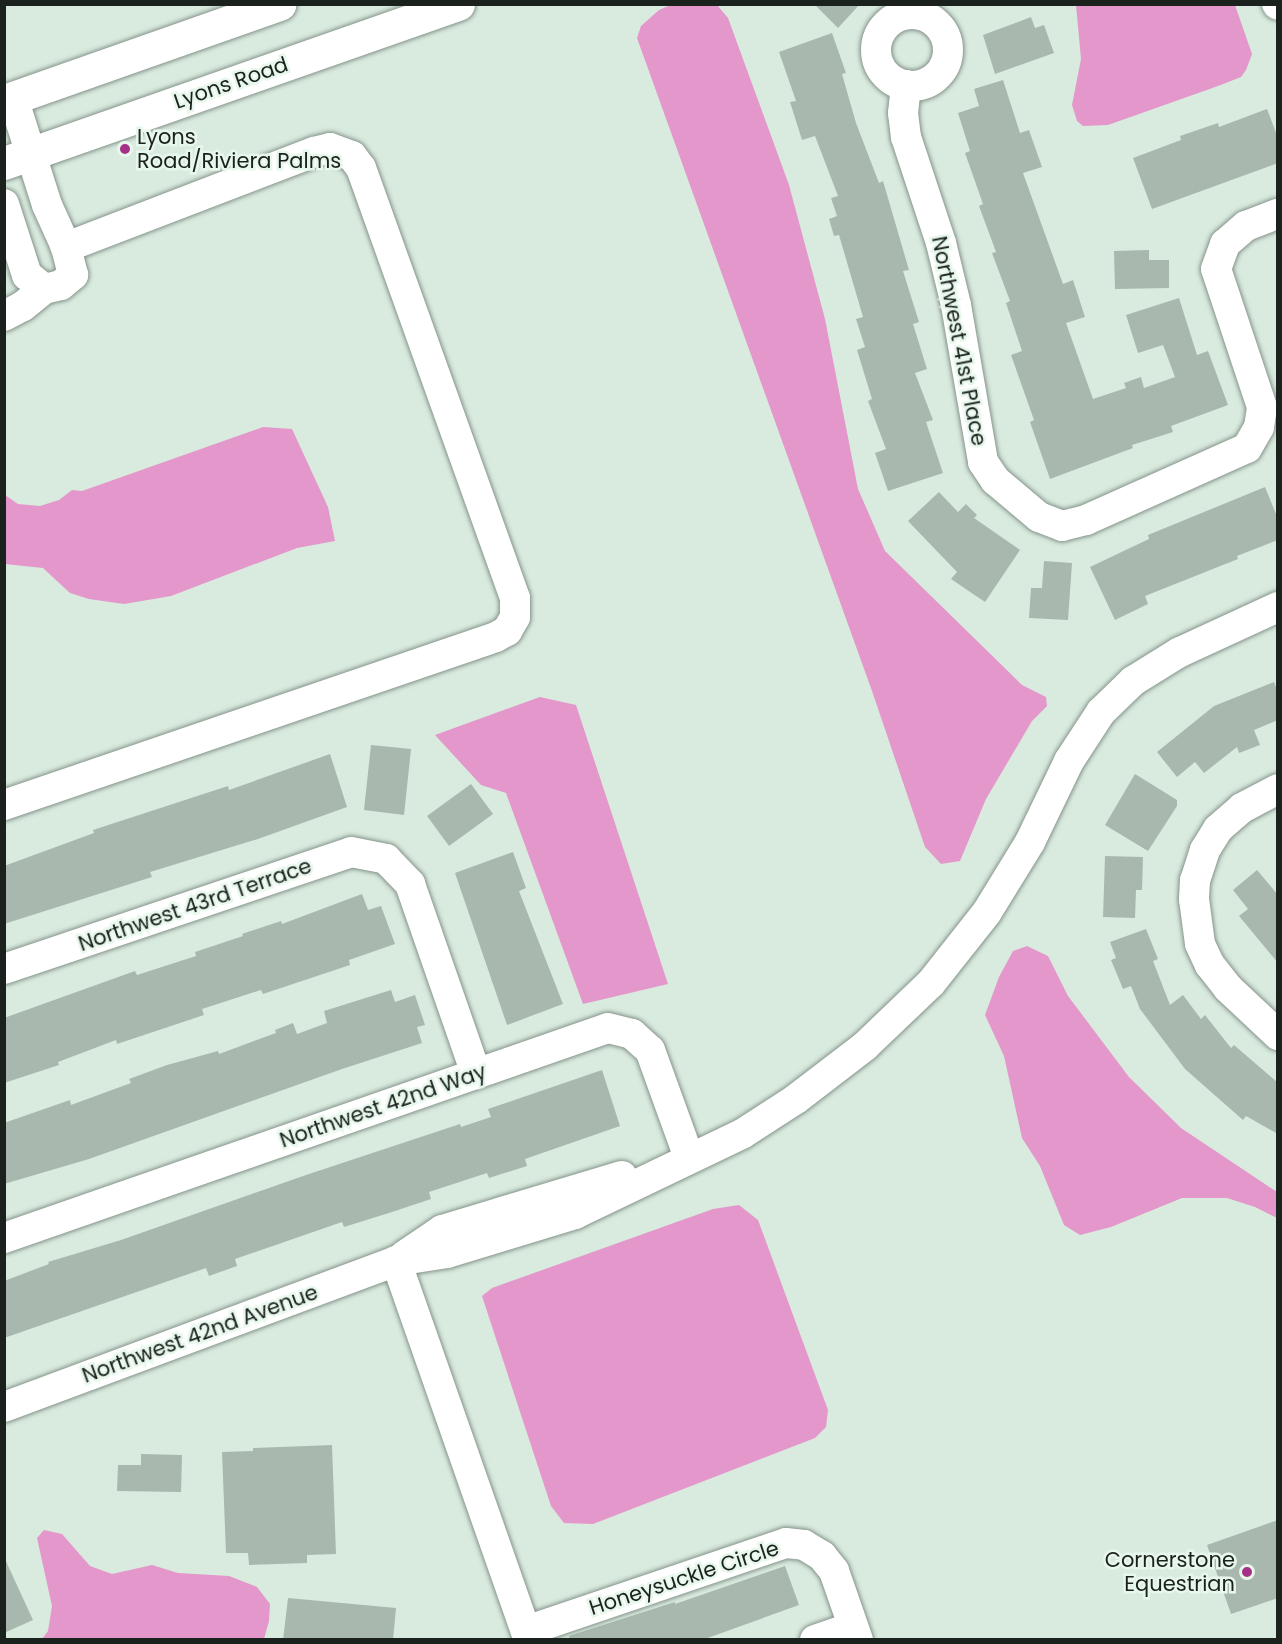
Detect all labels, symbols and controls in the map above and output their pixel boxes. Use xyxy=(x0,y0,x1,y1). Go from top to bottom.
street label: Lyons Road xyxy=(171,52,291,114)
place label: Lyons Road/Riviera Palms xyxy=(137,124,341,174)
marker: Lyons Road/Riviera Palms xyxy=(118,142,132,156)
street label: Northwest 41st Place xyxy=(926,234,992,448)
street label: Northwest 43rd Terrace xyxy=(75,853,315,957)
street label: Northwest 42nd Way xyxy=(276,1059,490,1153)
street label: Northwest 42nd Avenue xyxy=(79,1280,321,1388)
street label: Honeysuckle Circle xyxy=(586,1535,782,1621)
place label: Cornerstone Equestrian xyxy=(1105,1547,1235,1597)
marker: Cornerstone Equestrian xyxy=(1240,1565,1254,1579)

